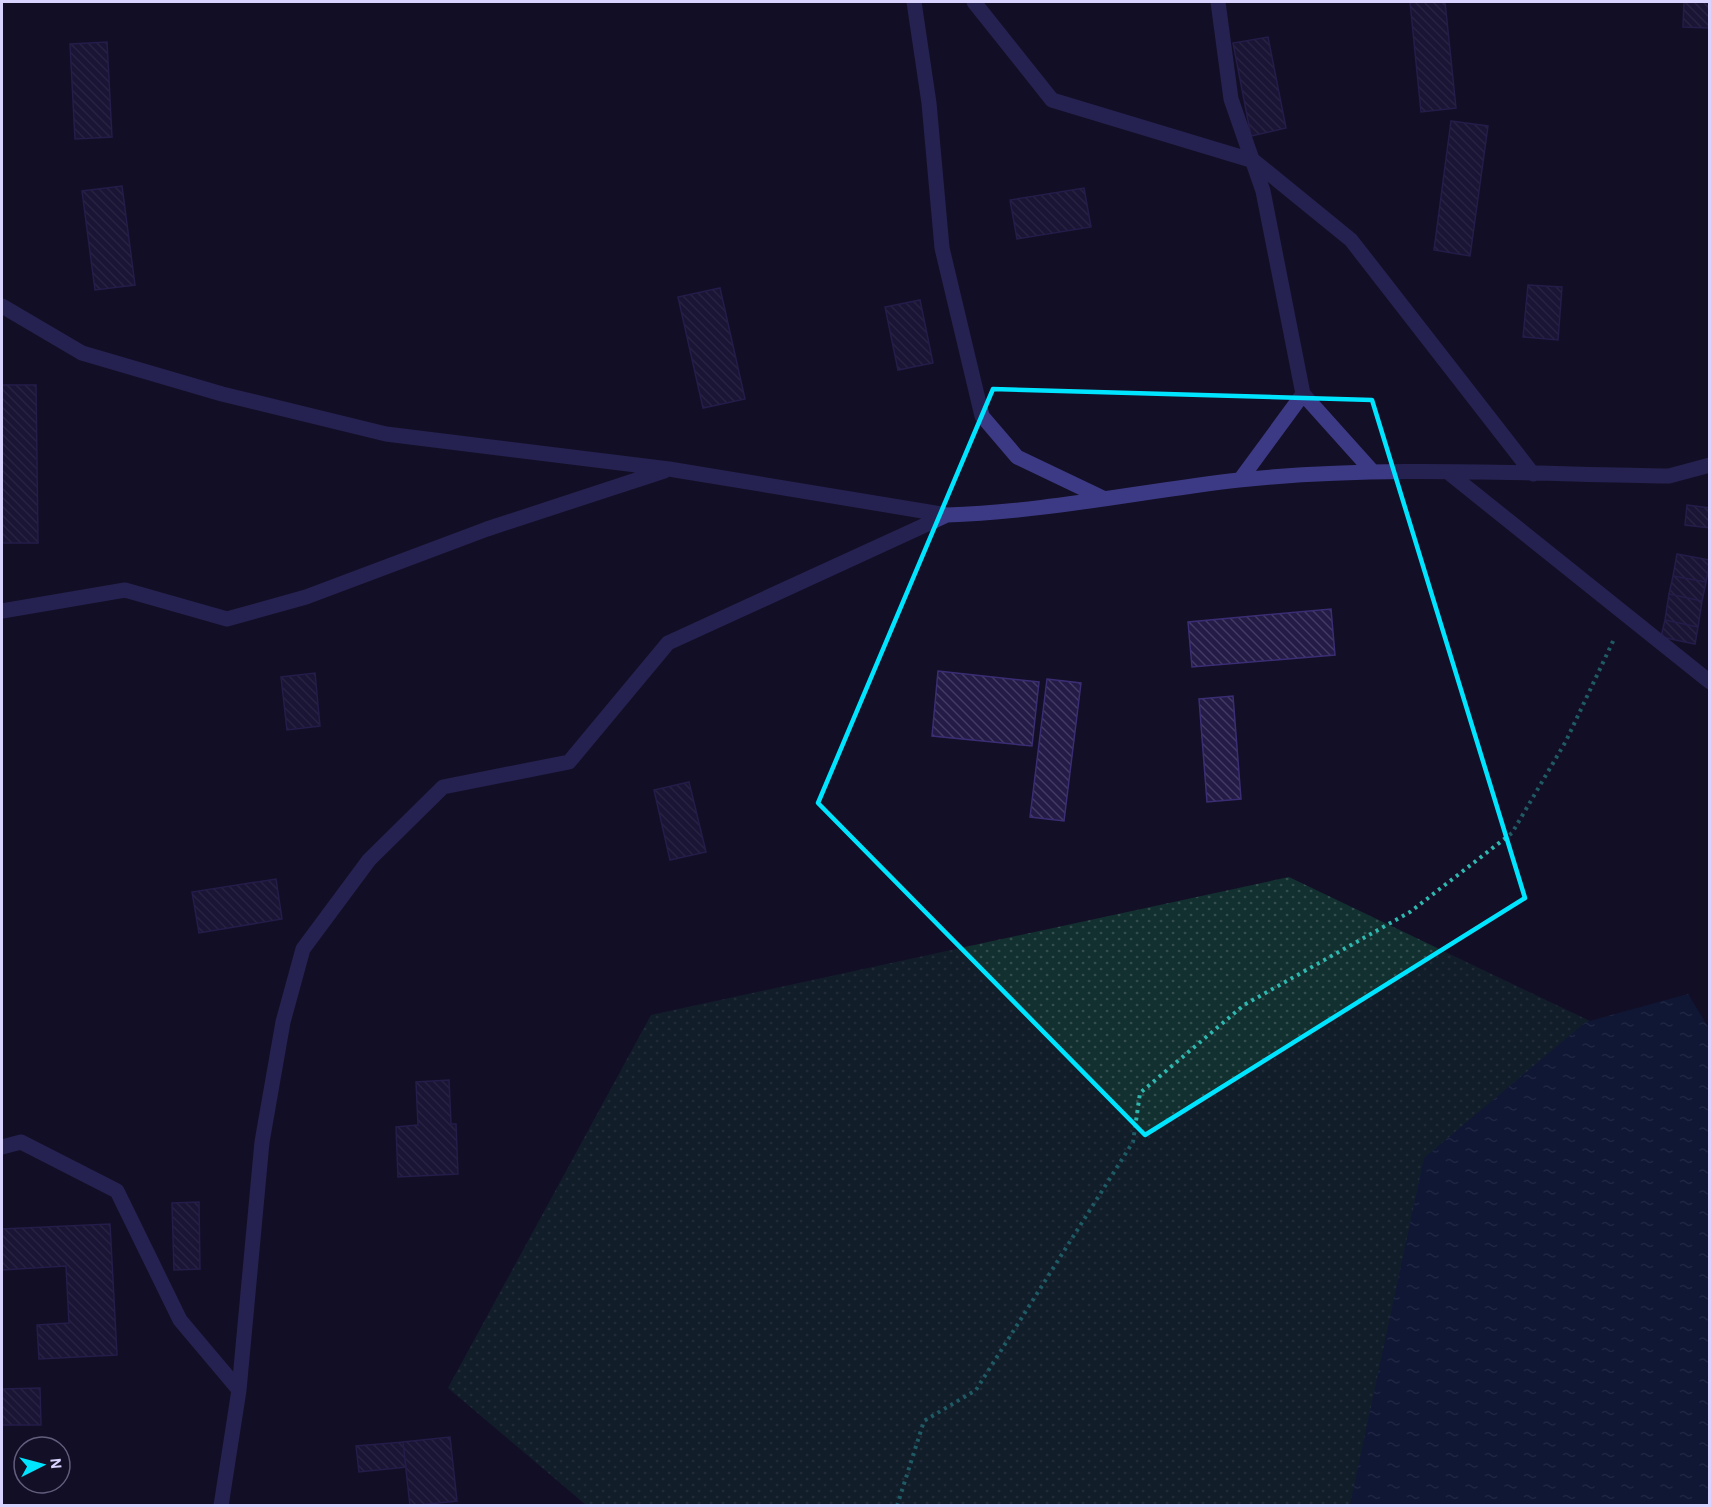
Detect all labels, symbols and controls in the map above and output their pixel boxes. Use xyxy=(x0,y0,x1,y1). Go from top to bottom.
north arrow xyxy=(12,1435,72,1495)
text: N xyxy=(47,1457,64,1470)

